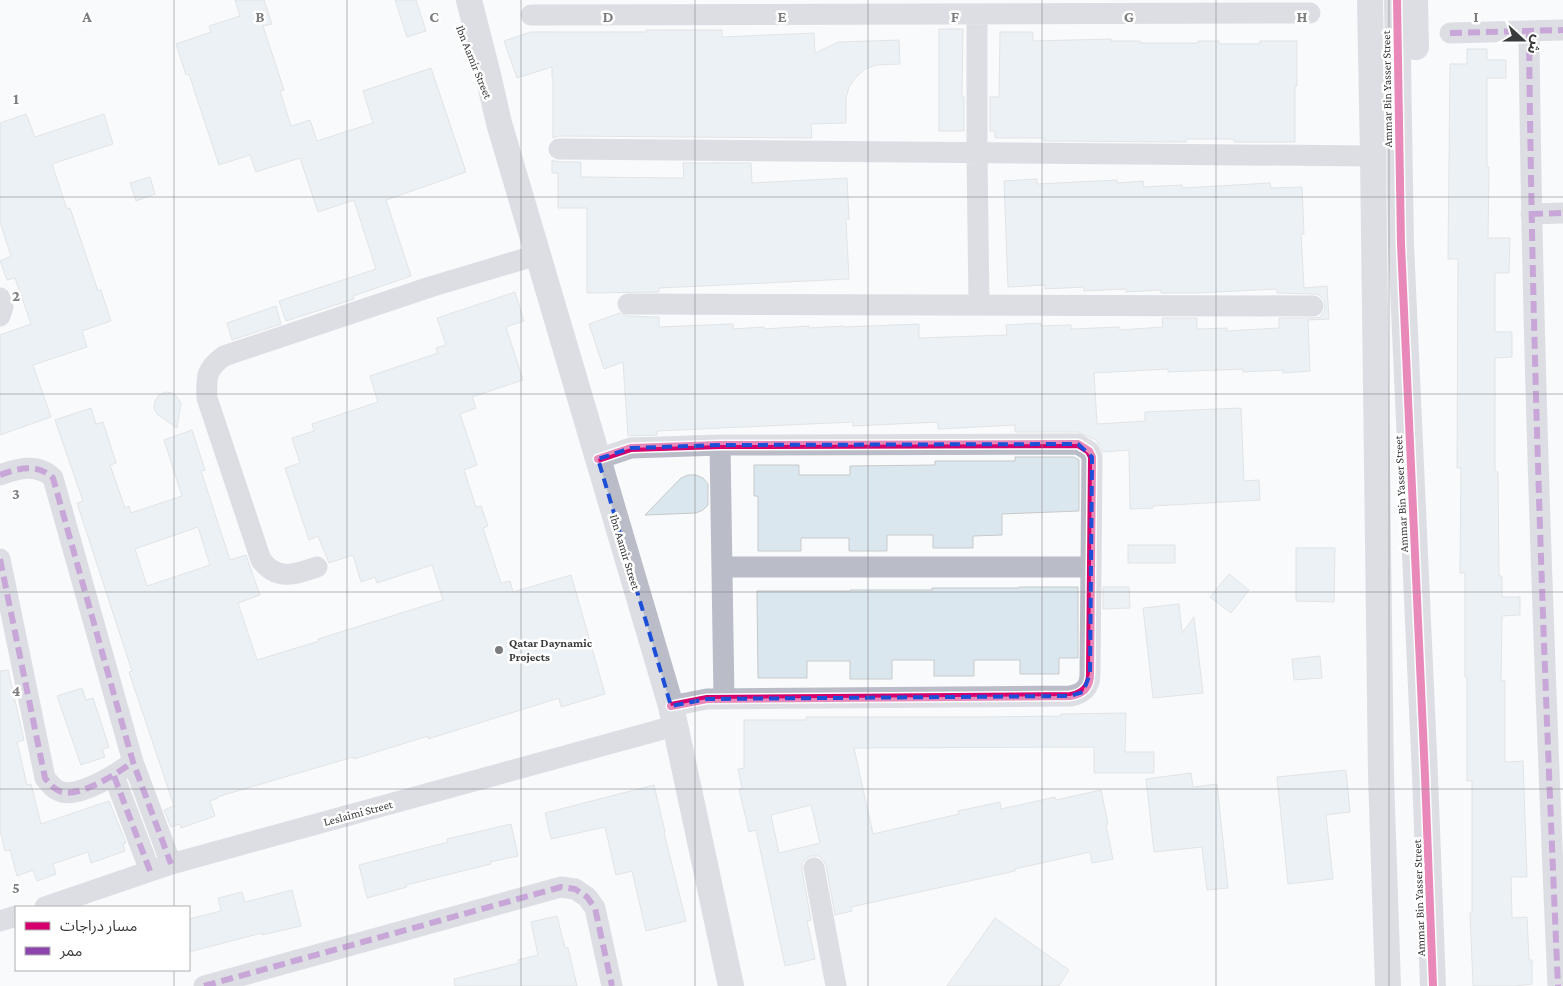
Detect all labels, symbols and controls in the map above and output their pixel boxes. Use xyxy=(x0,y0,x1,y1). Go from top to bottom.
text: A xyxy=(81,8,92,25)
text: B xyxy=(255,8,265,25)
text: C xyxy=(429,8,439,25)
text: D xyxy=(602,8,614,25)
text: E xyxy=(777,8,787,25)
text: F xyxy=(951,8,960,25)
text: G xyxy=(1124,8,1134,25)
text: H xyxy=(1297,8,1308,25)
text: I xyxy=(1473,8,1479,25)
north arrow xyxy=(1498,15,1548,65)
street label: Ibn Aamir Street xyxy=(453,23,496,102)
street label: Ammar Bin Yasser Street xyxy=(1379,29,1395,148)
text: ش xyxy=(1524,33,1546,56)
text: 1 xyxy=(13,90,19,107)
text: 2 xyxy=(12,287,20,304)
street label: Ammar Bin Yasser Street xyxy=(1391,434,1411,553)
text: 3 xyxy=(12,485,20,502)
street label: Ibn Aamir Street xyxy=(607,513,643,592)
place label: Qatar Daynamic Projects xyxy=(509,636,593,664)
marker: Qatar Daynamic Projects xyxy=(493,644,505,656)
text: 4 xyxy=(12,682,21,699)
street label: Leslaimi Street xyxy=(322,797,395,829)
street label: Ammar Bin Yasser Street xyxy=(1410,838,1428,957)
text: 5 xyxy=(12,879,20,896)
legend xyxy=(15,906,190,971)
text: مسار دراجات xyxy=(60,918,137,935)
text: ممر xyxy=(59,943,83,960)

